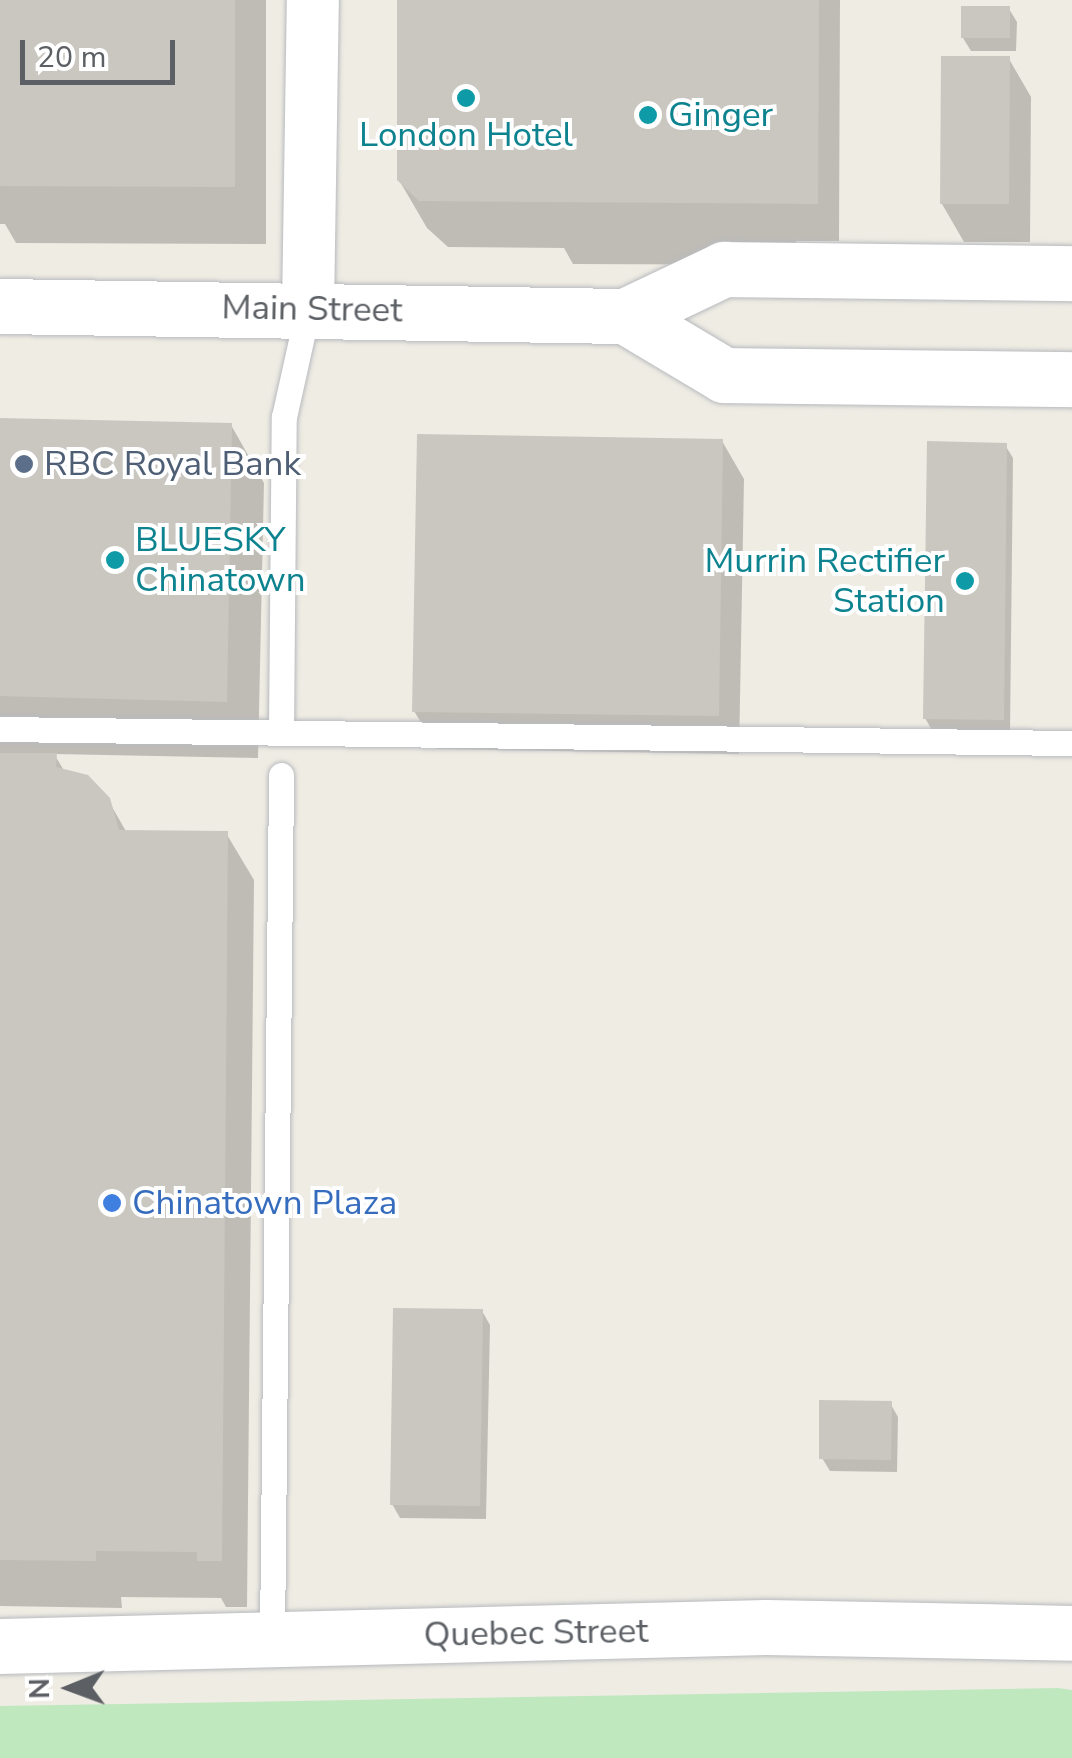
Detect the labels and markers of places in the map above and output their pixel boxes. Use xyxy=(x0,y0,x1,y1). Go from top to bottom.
marker: London Hotel xyxy=(455,87,477,109)
place label: Ginger xyxy=(668,94,773,136)
marker: Ginger xyxy=(637,104,659,126)
place label: London Hotel xyxy=(359,114,573,156)
place label: RBC Royal Bank xyxy=(44,443,301,485)
marker: RBC Royal Bank xyxy=(13,453,35,475)
place label: BLUESKY Chinatown xyxy=(135,519,306,601)
place label: Murrin Rectifier Station xyxy=(704,540,945,622)
marker: BLUESKY Chinatown xyxy=(104,549,126,571)
marker: Murrin Rectifier Station xyxy=(954,570,976,592)
place label: Chinatown Plaza xyxy=(132,1182,397,1224)
marker: Chinatown Plaza xyxy=(101,1192,123,1214)

